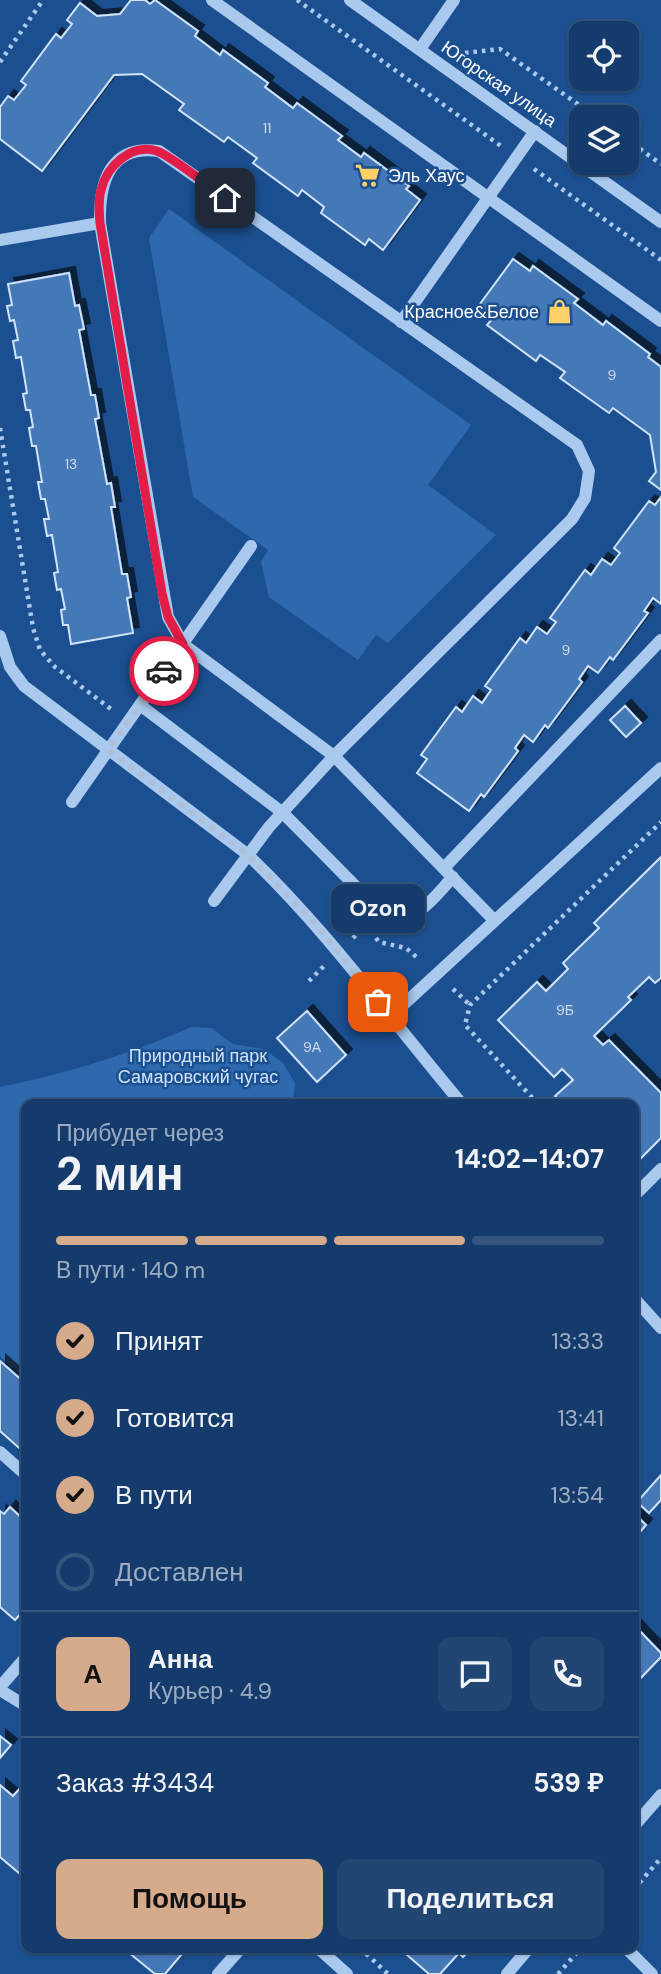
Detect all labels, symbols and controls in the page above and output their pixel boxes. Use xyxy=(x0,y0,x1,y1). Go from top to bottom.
map controls xyxy=(569,21,639,175)
button: locate xyxy=(569,21,639,91)
street label: Югорская улица xyxy=(437,35,562,133)
button: layers xyxy=(569,105,639,175)
house number: 11 xyxy=(263,119,271,137)
supermarket icon: Эль Хаус xyxy=(354,162,382,190)
place label: Эль Хаус xyxy=(388,164,465,188)
pin xyxy=(195,168,255,228)
icon: home xyxy=(206,179,244,217)
shop icon: Красное&Белое xyxy=(545,298,573,326)
place label: Красное&Белое xyxy=(404,300,539,324)
house number: 9 xyxy=(608,366,617,384)
house number: 13 xyxy=(65,455,77,473)
courier xyxy=(129,636,199,706)
house number: 9 xyxy=(562,641,571,659)
icon: car xyxy=(145,652,183,690)
callout: Ozon xyxy=(331,883,425,932)
text: Ozon xyxy=(349,893,407,923)
pin xyxy=(348,972,408,1032)
icon: bag xyxy=(359,983,397,1021)
house number: 9Б xyxy=(556,1001,574,1019)
house number: 9А xyxy=(303,1038,322,1056)
park label: Природный парк Самаровский чугас xyxy=(118,1044,278,1089)
text: Прибудет через xyxy=(56,1118,224,1148)
text: 14:02–14:07 xyxy=(455,1142,604,1176)
text: 2 мин xyxy=(56,1144,183,1204)
text: В пути · 140 m xyxy=(56,1255,205,1285)
icon: check xyxy=(56,1322,94,1360)
text: Принят xyxy=(115,1324,203,1358)
text: 13:33 xyxy=(551,1326,604,1356)
icon: check xyxy=(56,1399,94,1437)
text: Готовится xyxy=(115,1401,234,1435)
text: 13:41 xyxy=(557,1403,604,1433)
icon: check xyxy=(56,1476,94,1514)
text: В пути xyxy=(115,1478,193,1512)
text: 13:54 xyxy=(551,1480,604,1510)
text: Доставлен xyxy=(115,1555,244,1589)
button: chat xyxy=(438,1637,512,1711)
button: phone xyxy=(530,1637,604,1711)
text: Анна xyxy=(148,1642,213,1676)
text: А xyxy=(84,1657,102,1691)
text: Курьер · 4.9 xyxy=(148,1676,272,1706)
text: Заказ #3434 xyxy=(56,1766,214,1800)
text: 539 ₽ xyxy=(533,1766,604,1800)
button: Помощь xyxy=(56,1859,323,1939)
button: Поделиться xyxy=(337,1859,604,1939)

